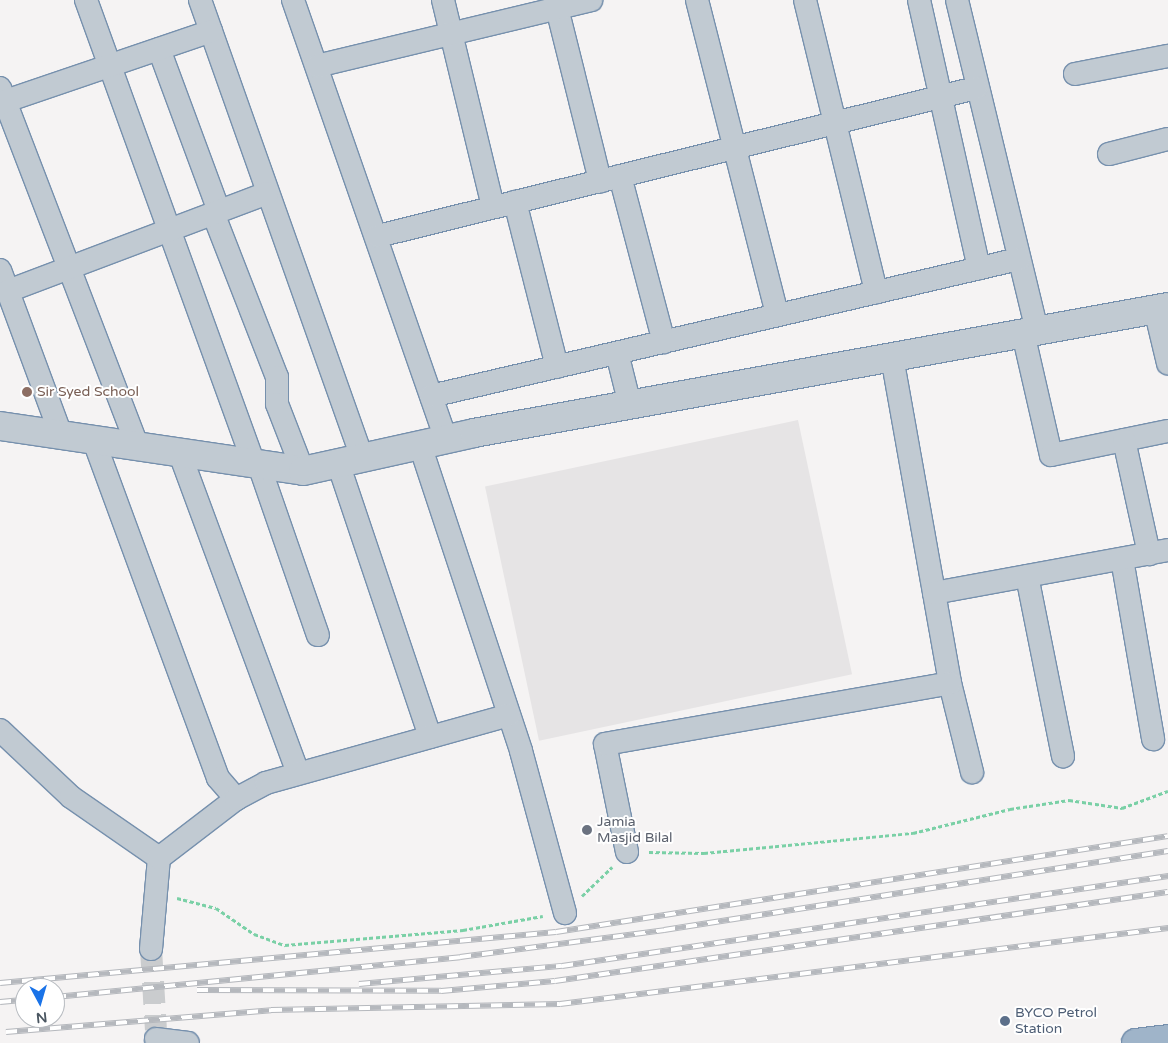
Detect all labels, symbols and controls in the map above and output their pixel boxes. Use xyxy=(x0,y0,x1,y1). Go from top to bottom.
place label: Sir Syed School xyxy=(37,384,139,400)
marker: Sir Syed School xyxy=(21,386,33,398)
place label: Jamia Masjid Bilal xyxy=(597,814,673,846)
marker: Jamia Masjid Bilal xyxy=(581,824,593,836)
north arrow xyxy=(15,978,65,1028)
place label: BYCO Petrol Station xyxy=(1015,1005,1097,1038)
text: N xyxy=(35,1008,48,1026)
marker: BYCO Petrol Station xyxy=(999,1015,1011,1027)

